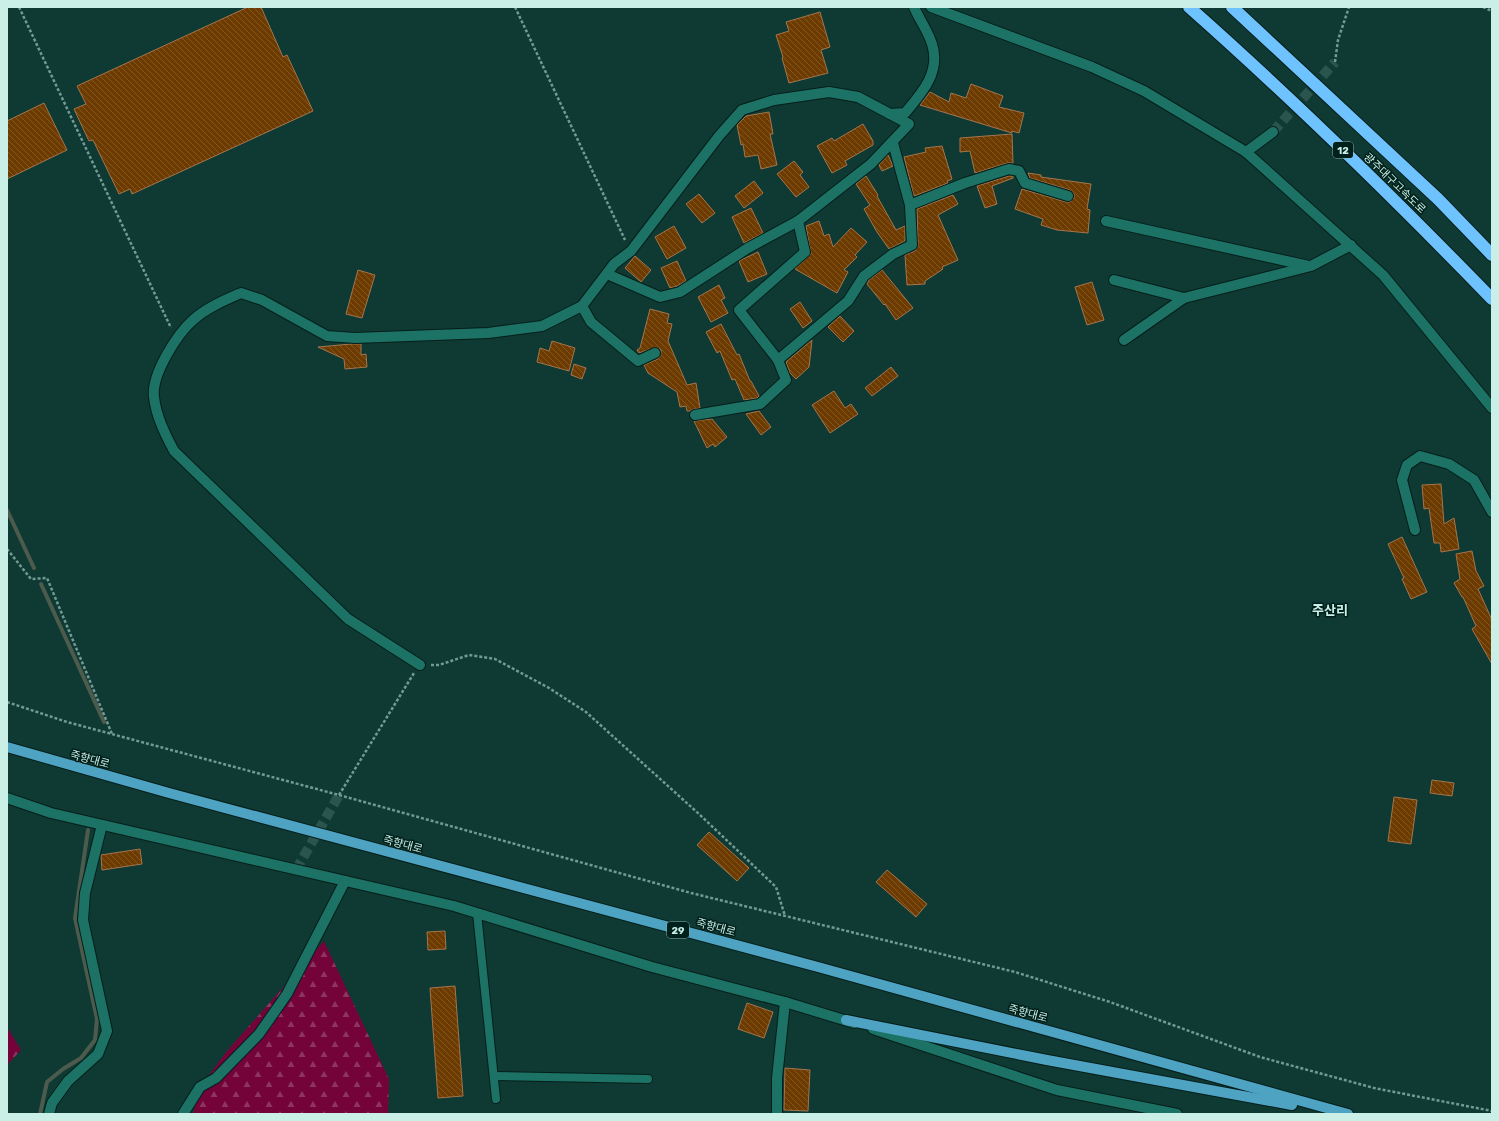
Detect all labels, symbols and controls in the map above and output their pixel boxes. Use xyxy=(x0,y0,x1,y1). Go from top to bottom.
road number: 12 xyxy=(1333,142,1353,158)
street label: 광주대구고속도로 xyxy=(1361,151,1428,216)
district label: 주산리 xyxy=(1312,603,1348,618)
street label: 죽향대로 xyxy=(69,748,111,771)
street label: 죽향대로 xyxy=(382,833,424,856)
street label: 죽향대로 xyxy=(695,916,737,939)
road number: 29 xyxy=(667,922,689,938)
street label: 죽향대로 xyxy=(1007,1002,1049,1025)

